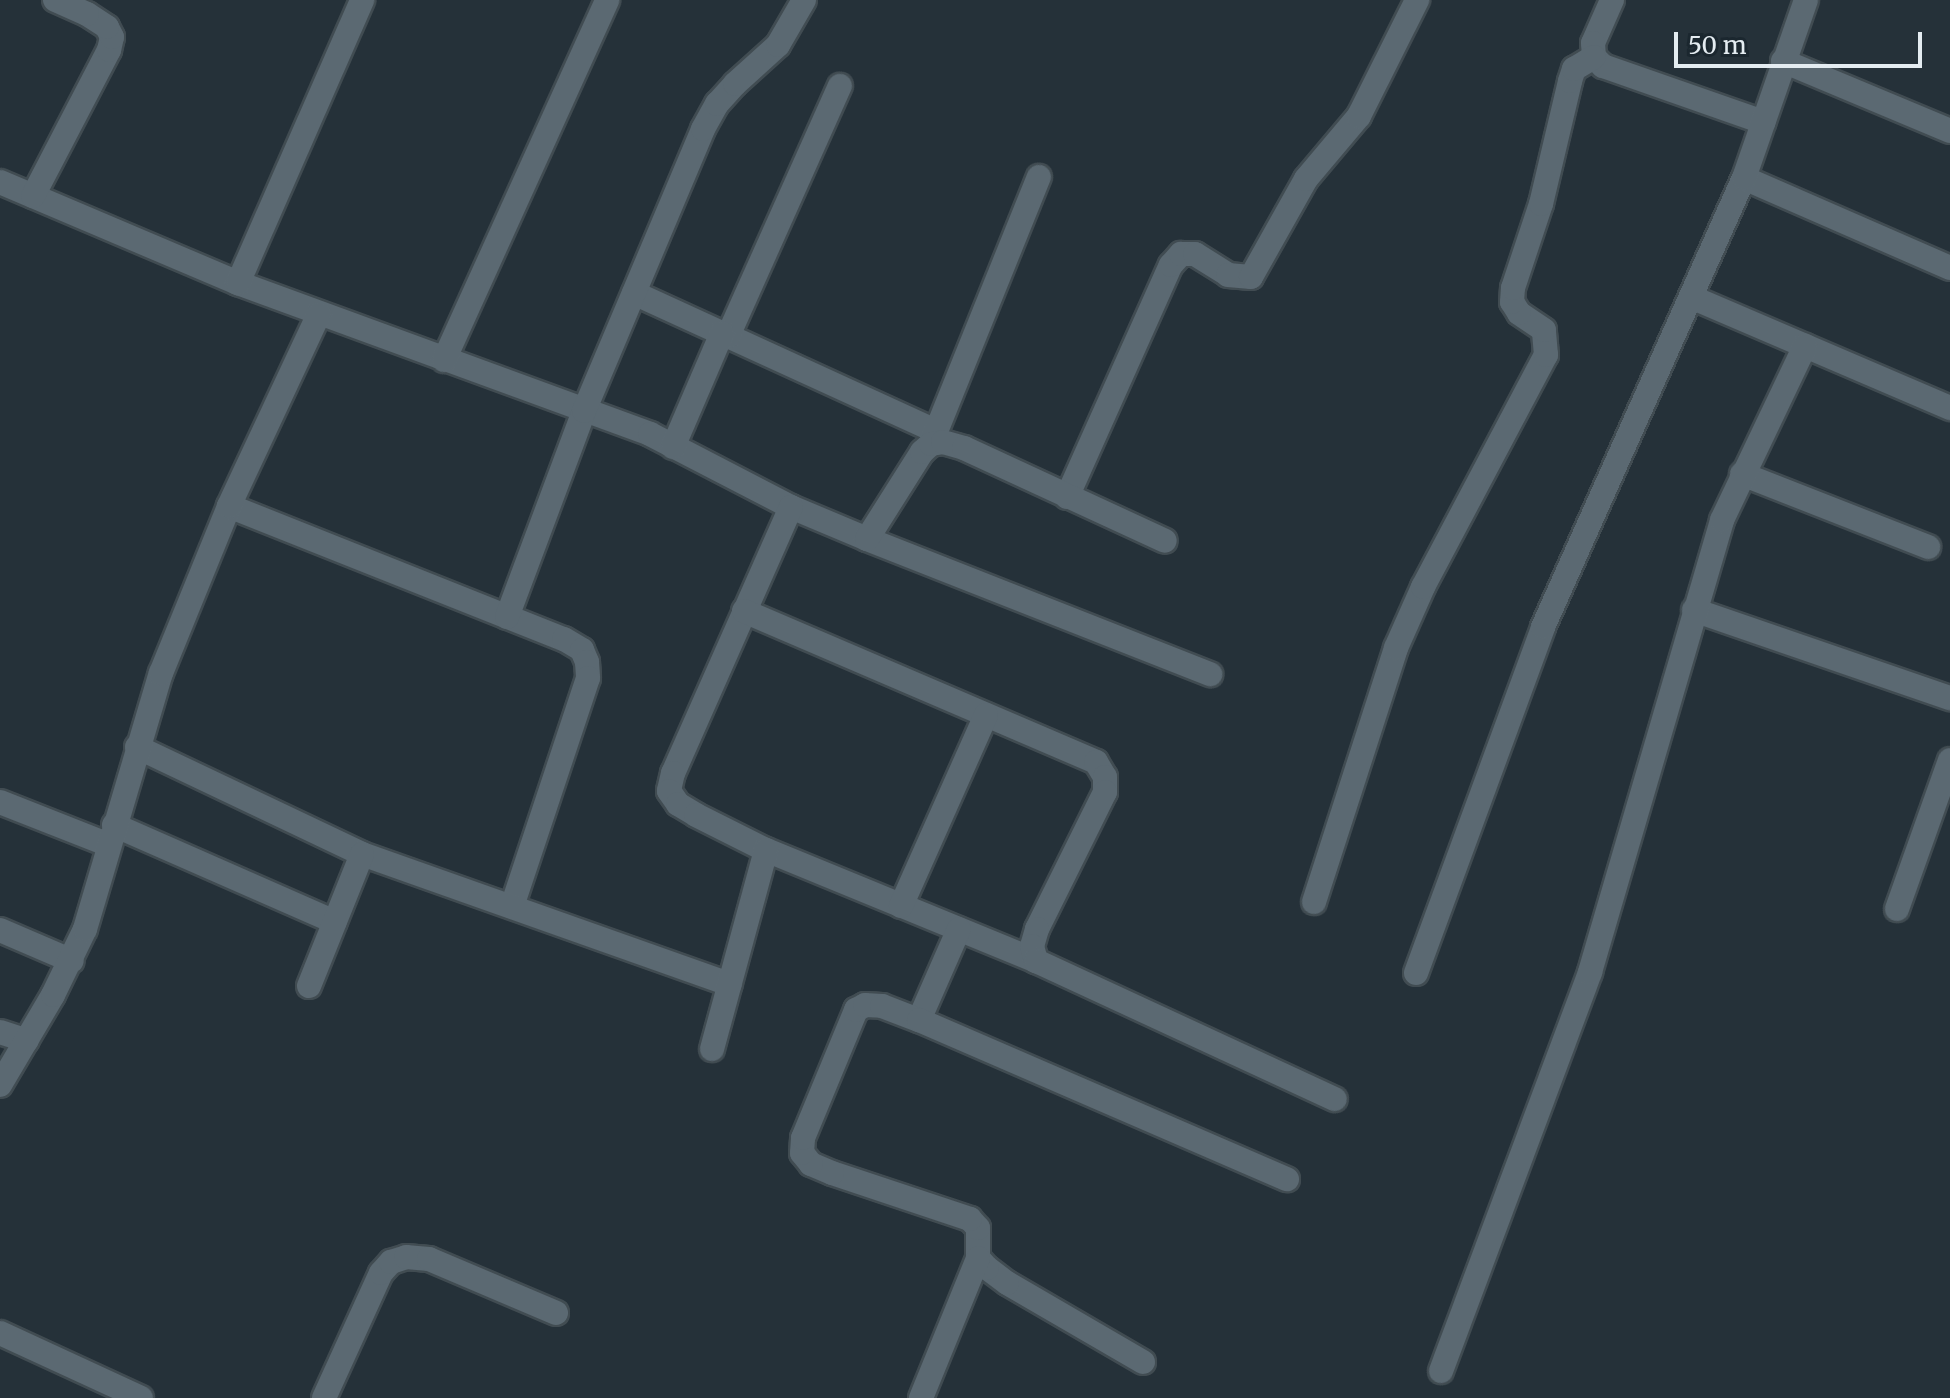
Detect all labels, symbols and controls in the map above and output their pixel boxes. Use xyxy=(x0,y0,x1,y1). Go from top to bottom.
scale bar xyxy=(1678,16,1926,66)
text: 50 m xyxy=(1688,30,1747,61)

